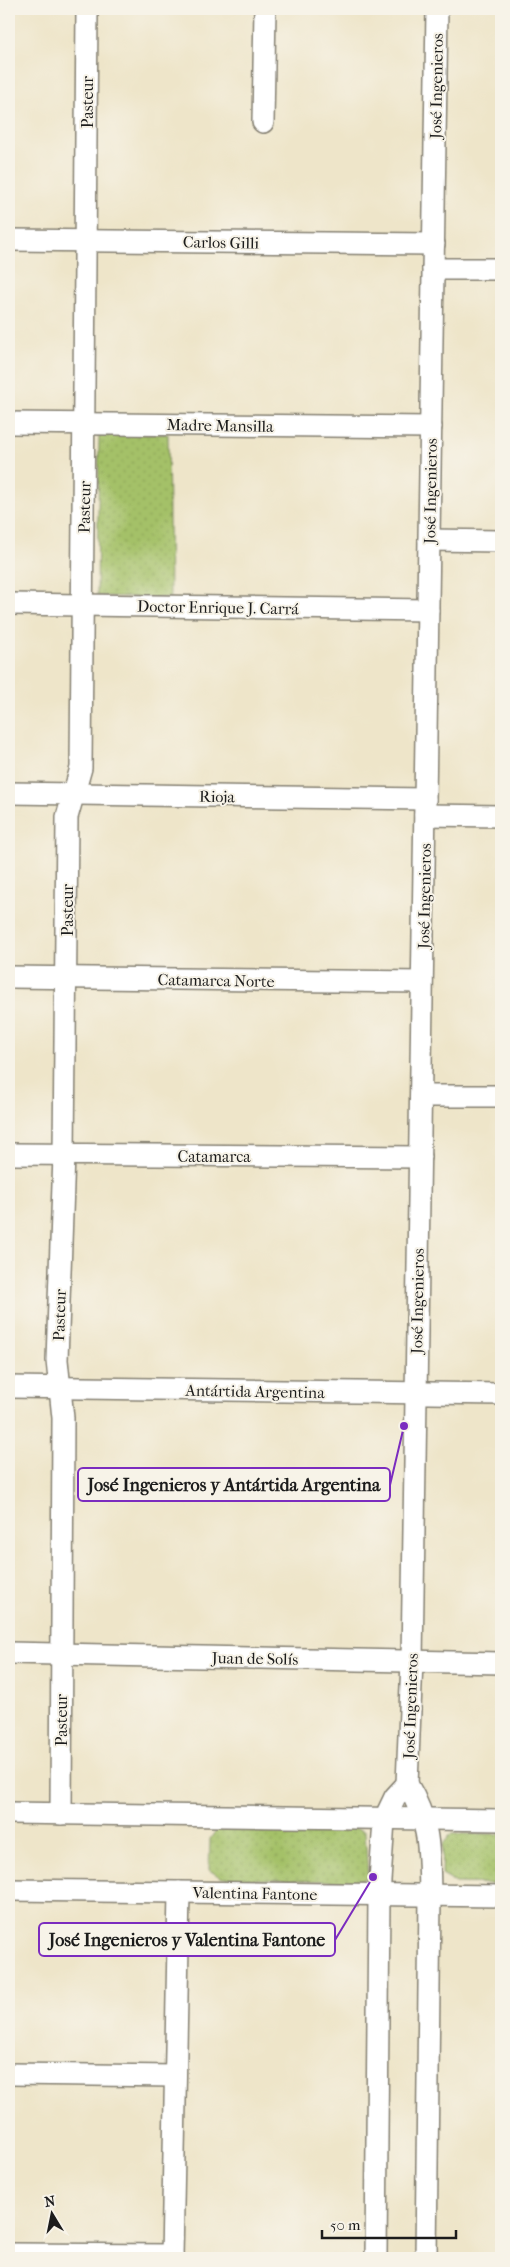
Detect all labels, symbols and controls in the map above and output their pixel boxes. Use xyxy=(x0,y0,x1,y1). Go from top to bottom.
street label: José Ingenieros xyxy=(426,33,447,141)
street label: Pasteur xyxy=(78,76,97,128)
street label: Carlos Gilli xyxy=(183,232,260,253)
street label: Madre Mansilla xyxy=(166,415,274,436)
street label: José Ingenieros xyxy=(420,438,441,546)
street label: Pasteur xyxy=(75,481,94,533)
street label: Doctor Enrique J. Carrá xyxy=(137,597,300,618)
street label: Rioja xyxy=(199,787,236,806)
street label: José Ingenieros xyxy=(414,843,435,951)
street label: Pasteur xyxy=(58,884,77,936)
street label: Catamarca Norte xyxy=(157,970,275,991)
street label: Catamarca xyxy=(177,1147,251,1166)
street label: José Ingenieros xyxy=(407,1248,428,1356)
street label: Pasteur xyxy=(49,1288,70,1341)
street label: Antártida Argentina xyxy=(184,1381,325,1402)
callout: José Ingenieros y Antártida Argentina xyxy=(78,1468,390,1501)
text: José Ingenieros y Antártida Argentina xyxy=(86,1475,381,1496)
street label: Juan de Solís xyxy=(210,1648,298,1669)
street label: José Ingenieros xyxy=(399,1653,422,1761)
street label: Pasteur xyxy=(52,1694,71,1746)
street label: Valentina Fantone xyxy=(191,1883,318,1904)
callout: José Ingenieros y Valentina Fantone xyxy=(39,1923,335,1956)
text: José Ingenieros y Valentina Fantone xyxy=(47,1930,325,1951)
north arrow xyxy=(28,2190,78,2240)
text: N xyxy=(43,2192,57,2211)
scale bar xyxy=(322,2207,456,2239)
text: 50 m xyxy=(330,2216,361,2234)

